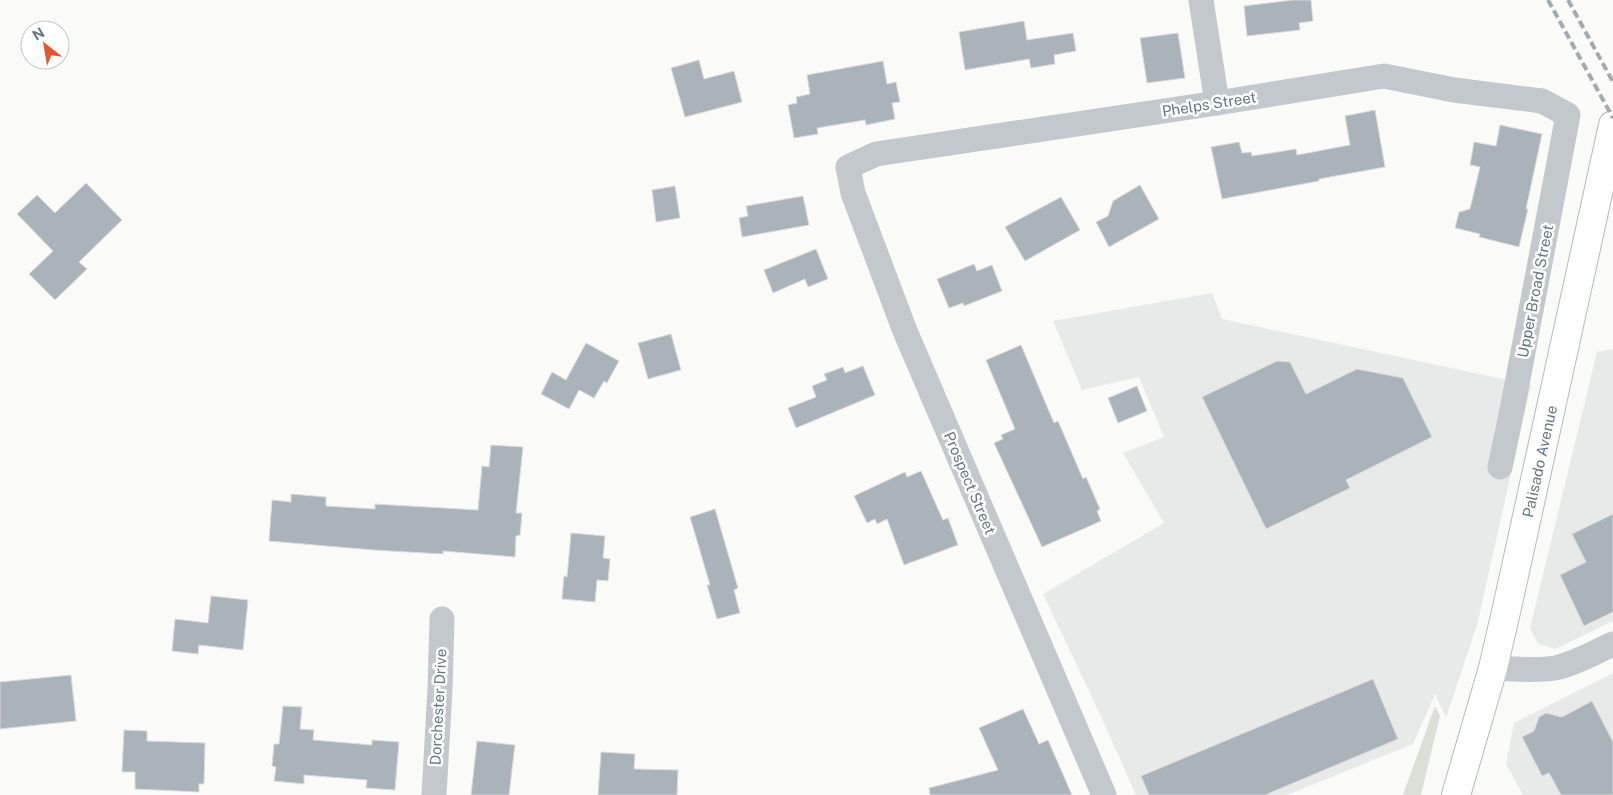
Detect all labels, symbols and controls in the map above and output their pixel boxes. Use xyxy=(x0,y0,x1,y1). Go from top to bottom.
north arrow xyxy=(20,20,70,70)
text: N xyxy=(29,24,47,44)
street label: Phelps Street xyxy=(1161,88,1257,120)
street label: Upper Broad Street xyxy=(1514,223,1556,359)
street label: Palisado Avenue xyxy=(1519,404,1560,519)
street label: Prospect Street xyxy=(941,429,999,537)
street label: Dorchester Drive xyxy=(426,648,450,766)

